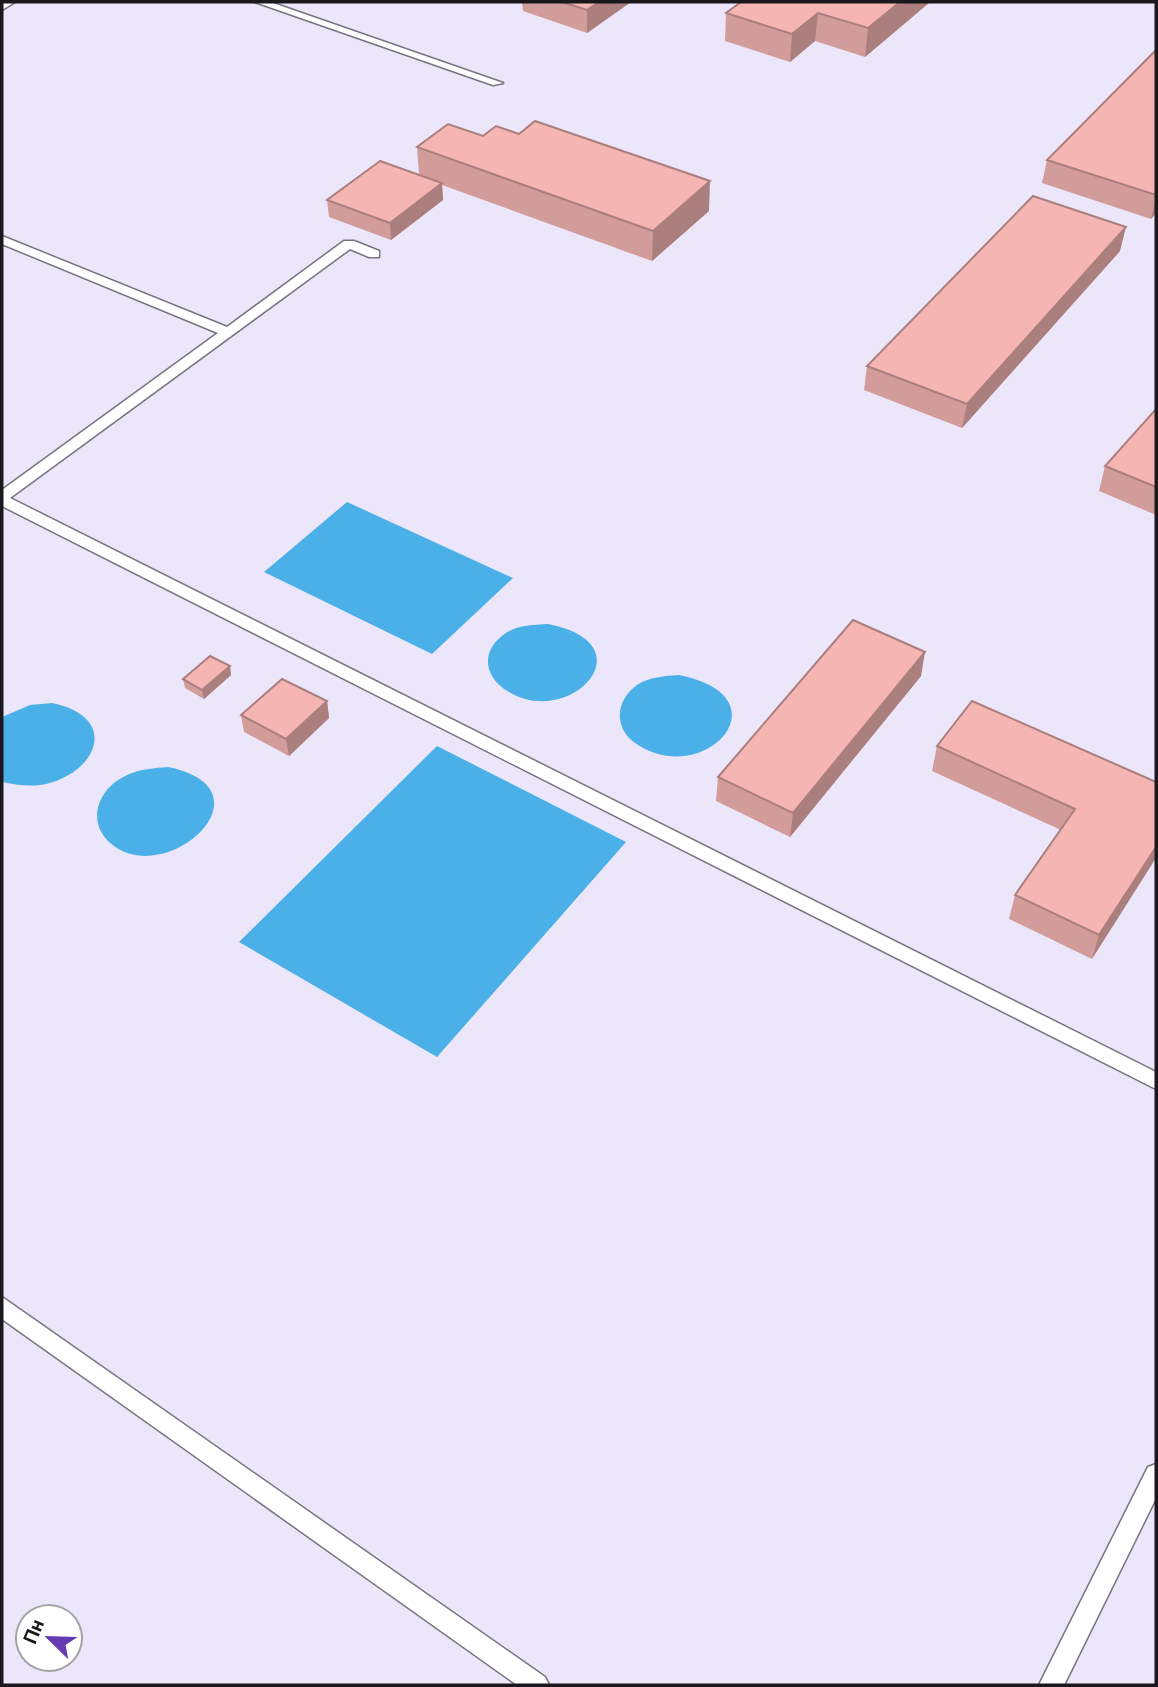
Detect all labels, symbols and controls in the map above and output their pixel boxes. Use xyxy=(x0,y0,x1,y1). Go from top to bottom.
north arrow xyxy=(14,1603,84,1673)
text: Пн xyxy=(19,1616,49,1647)

